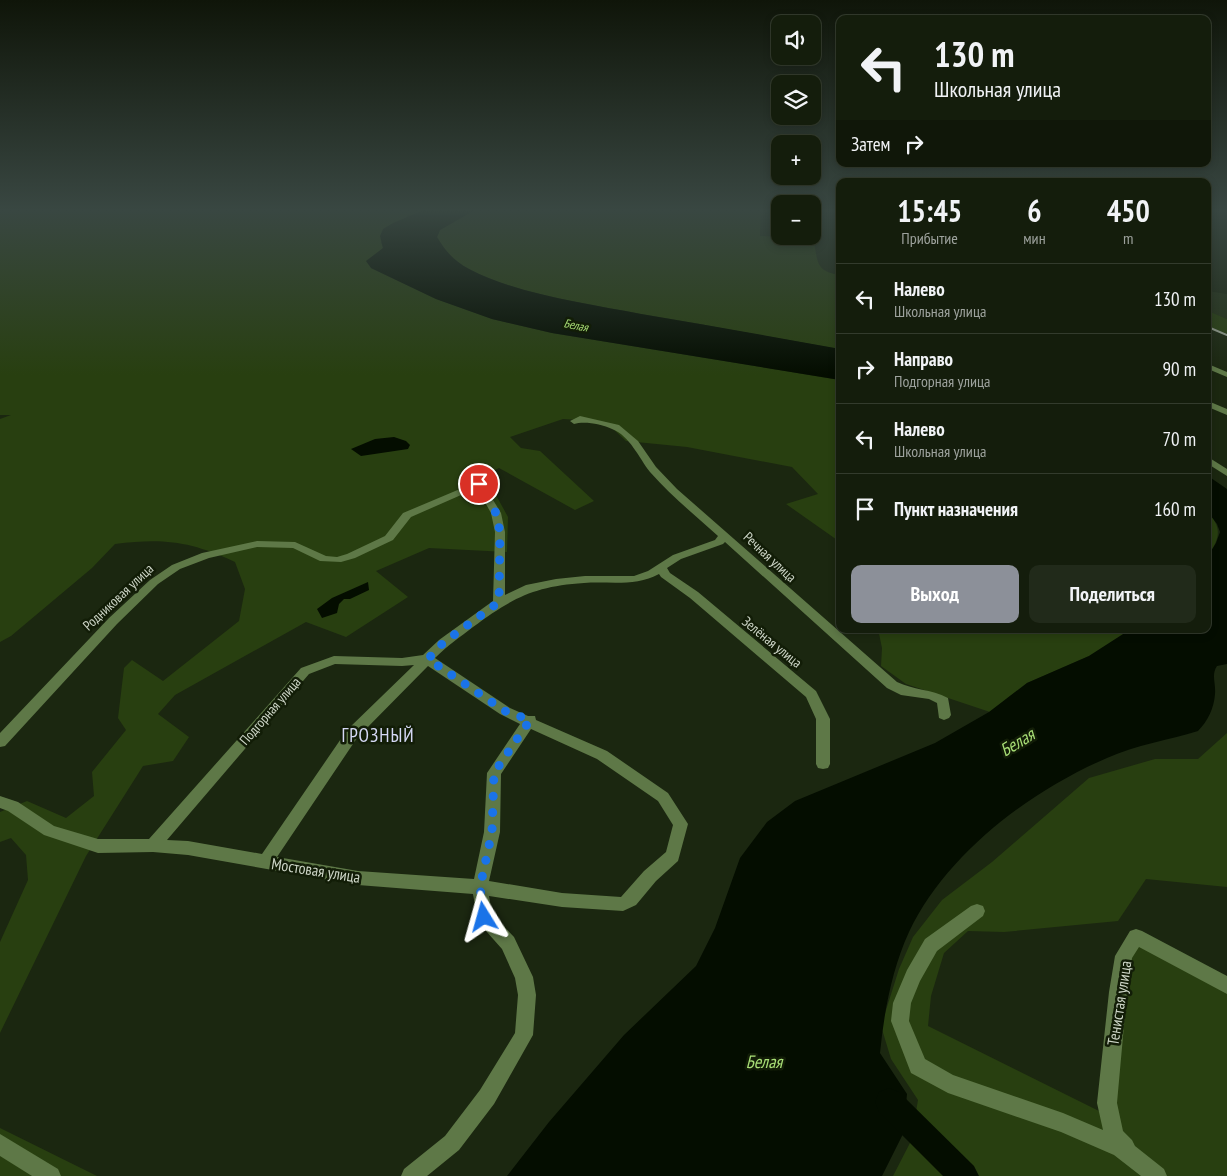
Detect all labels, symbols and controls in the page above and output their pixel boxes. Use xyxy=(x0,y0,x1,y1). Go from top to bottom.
map controls xyxy=(771,15,821,245)
button: sound xyxy=(771,15,821,65)
text: 130 m xyxy=(934,31,1015,77)
icon: left xyxy=(851,35,916,100)
button: layers xyxy=(771,75,821,125)
text: Школьная улица xyxy=(934,75,1061,103)
icon: right xyxy=(900,130,928,158)
text: Затем xyxy=(851,132,890,156)
button: + xyxy=(771,135,821,185)
text: 15:45 xyxy=(897,191,962,230)
text: 6 xyxy=(1027,191,1042,230)
text: 450 xyxy=(1107,191,1150,230)
button: − xyxy=(771,195,821,245)
text: Прибытие xyxy=(901,228,958,248)
text: мин xyxy=(1023,228,1046,248)
text: m xyxy=(1123,228,1134,248)
text: Налево xyxy=(894,277,945,301)
icon: left xyxy=(851,285,879,313)
text: 130 m xyxy=(1154,287,1196,311)
text: Школьная улица xyxy=(894,301,986,321)
water label: Белая xyxy=(563,315,591,335)
text: Направо xyxy=(894,347,953,371)
icon: right xyxy=(851,355,879,383)
text: 90 m xyxy=(1163,357,1196,381)
text: Подгорная улица xyxy=(894,371,990,391)
text: Налево xyxy=(894,417,945,441)
icon: left xyxy=(851,425,879,453)
text: 70 m xyxy=(1163,427,1196,451)
text: Школьная улица xyxy=(894,441,986,461)
pin xyxy=(458,463,500,505)
icon: arrive xyxy=(465,470,493,498)
icon: arrive xyxy=(851,495,879,523)
text: Пункт назначения xyxy=(894,497,1018,521)
text: 160 m xyxy=(1154,497,1196,521)
street label: Речная улица xyxy=(740,528,800,586)
street label: Родниковая улица xyxy=(79,560,157,634)
button: Выход xyxy=(851,565,1019,623)
button: Поделиться xyxy=(1029,565,1196,623)
street label: Зелёная улица xyxy=(738,612,806,672)
street label: Подгорная улица xyxy=(236,673,304,749)
water label: Белая xyxy=(995,722,1040,761)
district label: ГРОЗНЫЙ xyxy=(341,723,415,747)
street label: Мостовая улица xyxy=(270,853,362,887)
position arrow xyxy=(457,890,509,942)
street label: Тенистая улица xyxy=(1102,959,1136,1047)
water label: Белая xyxy=(746,1050,784,1073)

